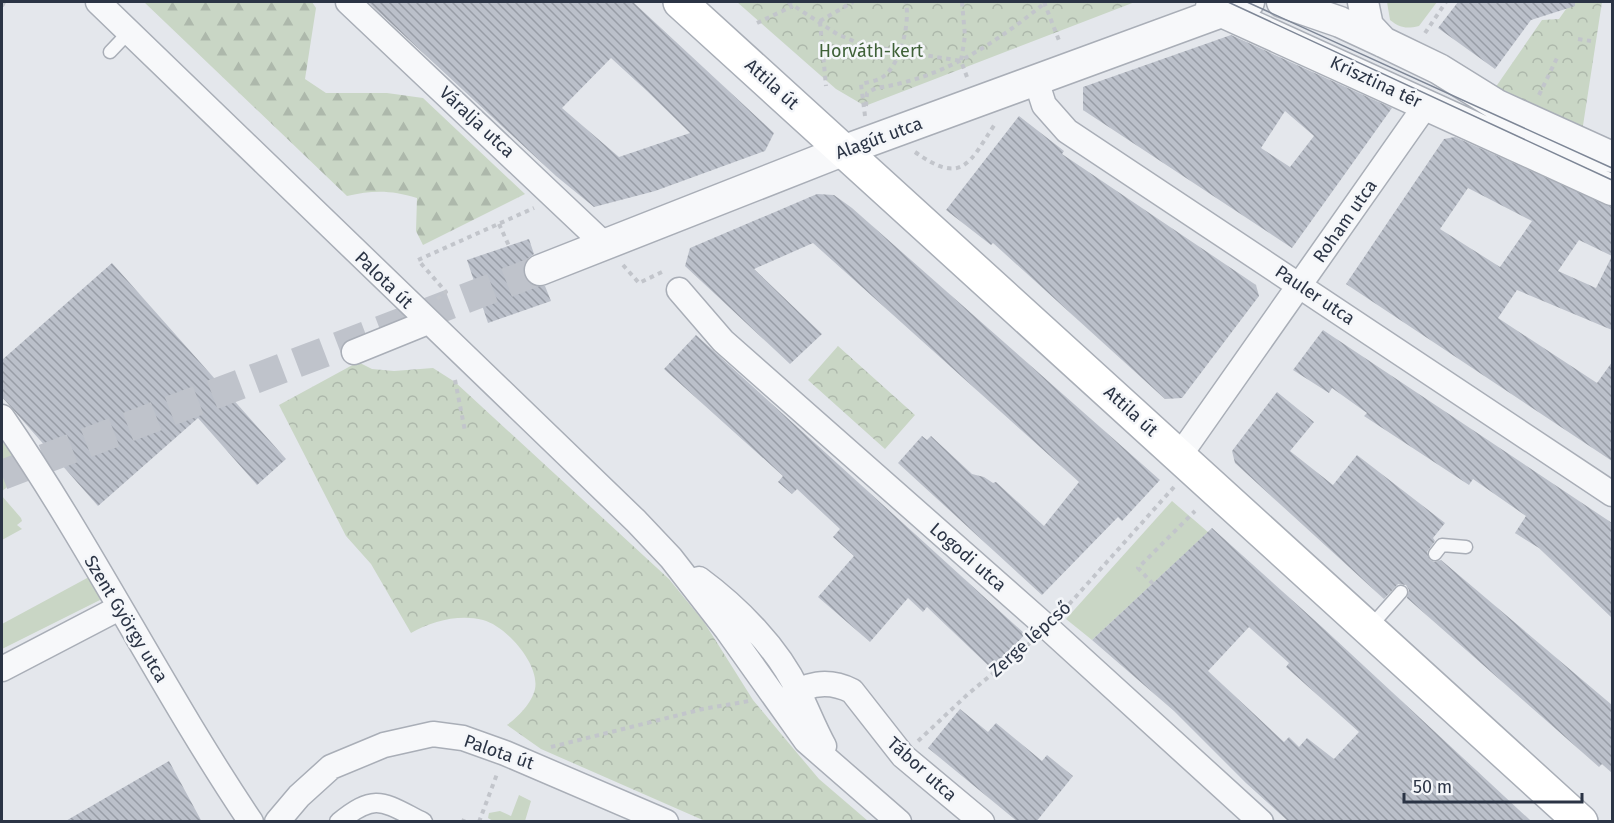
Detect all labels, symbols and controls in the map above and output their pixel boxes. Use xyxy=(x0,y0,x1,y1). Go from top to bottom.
park label: Horváth-kert xyxy=(819,40,924,62)
street label: Krisztina tér xyxy=(1327,51,1425,113)
street label: Attila út xyxy=(740,54,804,114)
street label: Váralja utca xyxy=(435,82,519,162)
street label: Alagút utca xyxy=(832,112,926,164)
street label: Roham utca xyxy=(1308,175,1382,267)
street label: Palota út xyxy=(350,247,418,314)
street label: Pauler utca xyxy=(1271,260,1359,330)
street label: Attila út xyxy=(1099,381,1163,441)
street label: Logodi utca xyxy=(925,518,1011,596)
street label: Szent György utca xyxy=(79,552,173,686)
street label: Zerge lépcső xyxy=(985,597,1075,681)
street label: Palota út xyxy=(461,730,537,774)
street label: Tábor utca xyxy=(883,732,961,806)
scale bar xyxy=(1404,766,1582,804)
text: 50 m xyxy=(1413,776,1452,798)

